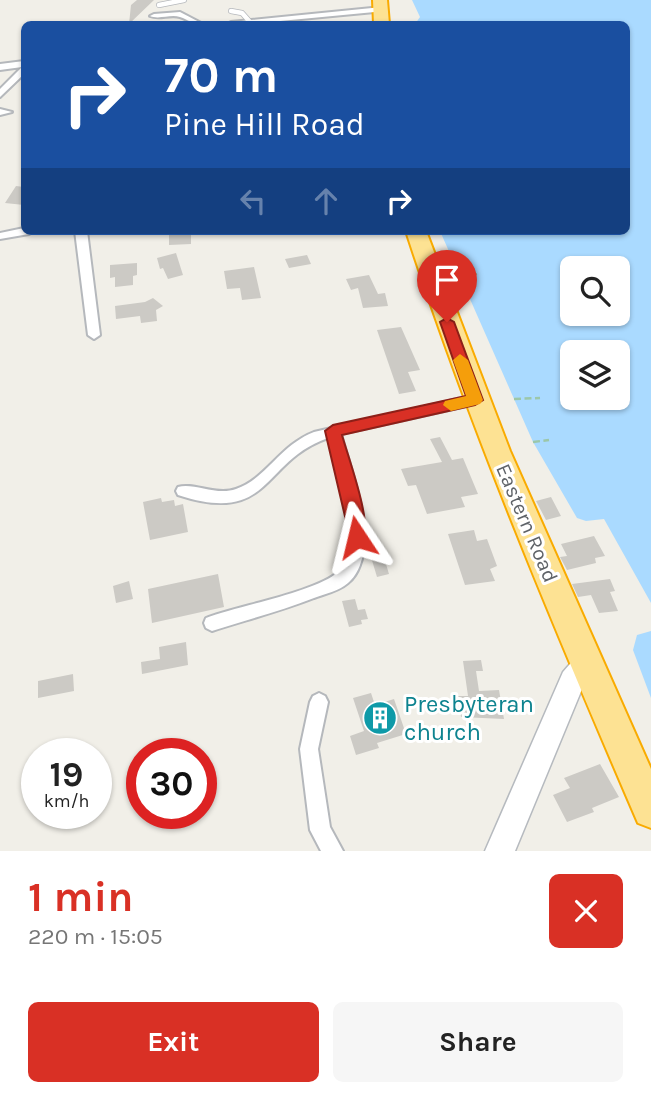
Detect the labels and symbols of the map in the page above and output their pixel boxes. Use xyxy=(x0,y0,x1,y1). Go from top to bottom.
pin xyxy=(417,250,477,322)
street label: Eastern Road xyxy=(491,460,563,586)
position arrow xyxy=(320,500,394,574)
place label: Presbyteran church xyxy=(404,690,534,746)
building icon: Presbyteran church xyxy=(361,699,399,737)
speed limit sign: 30 xyxy=(126,738,217,829)

